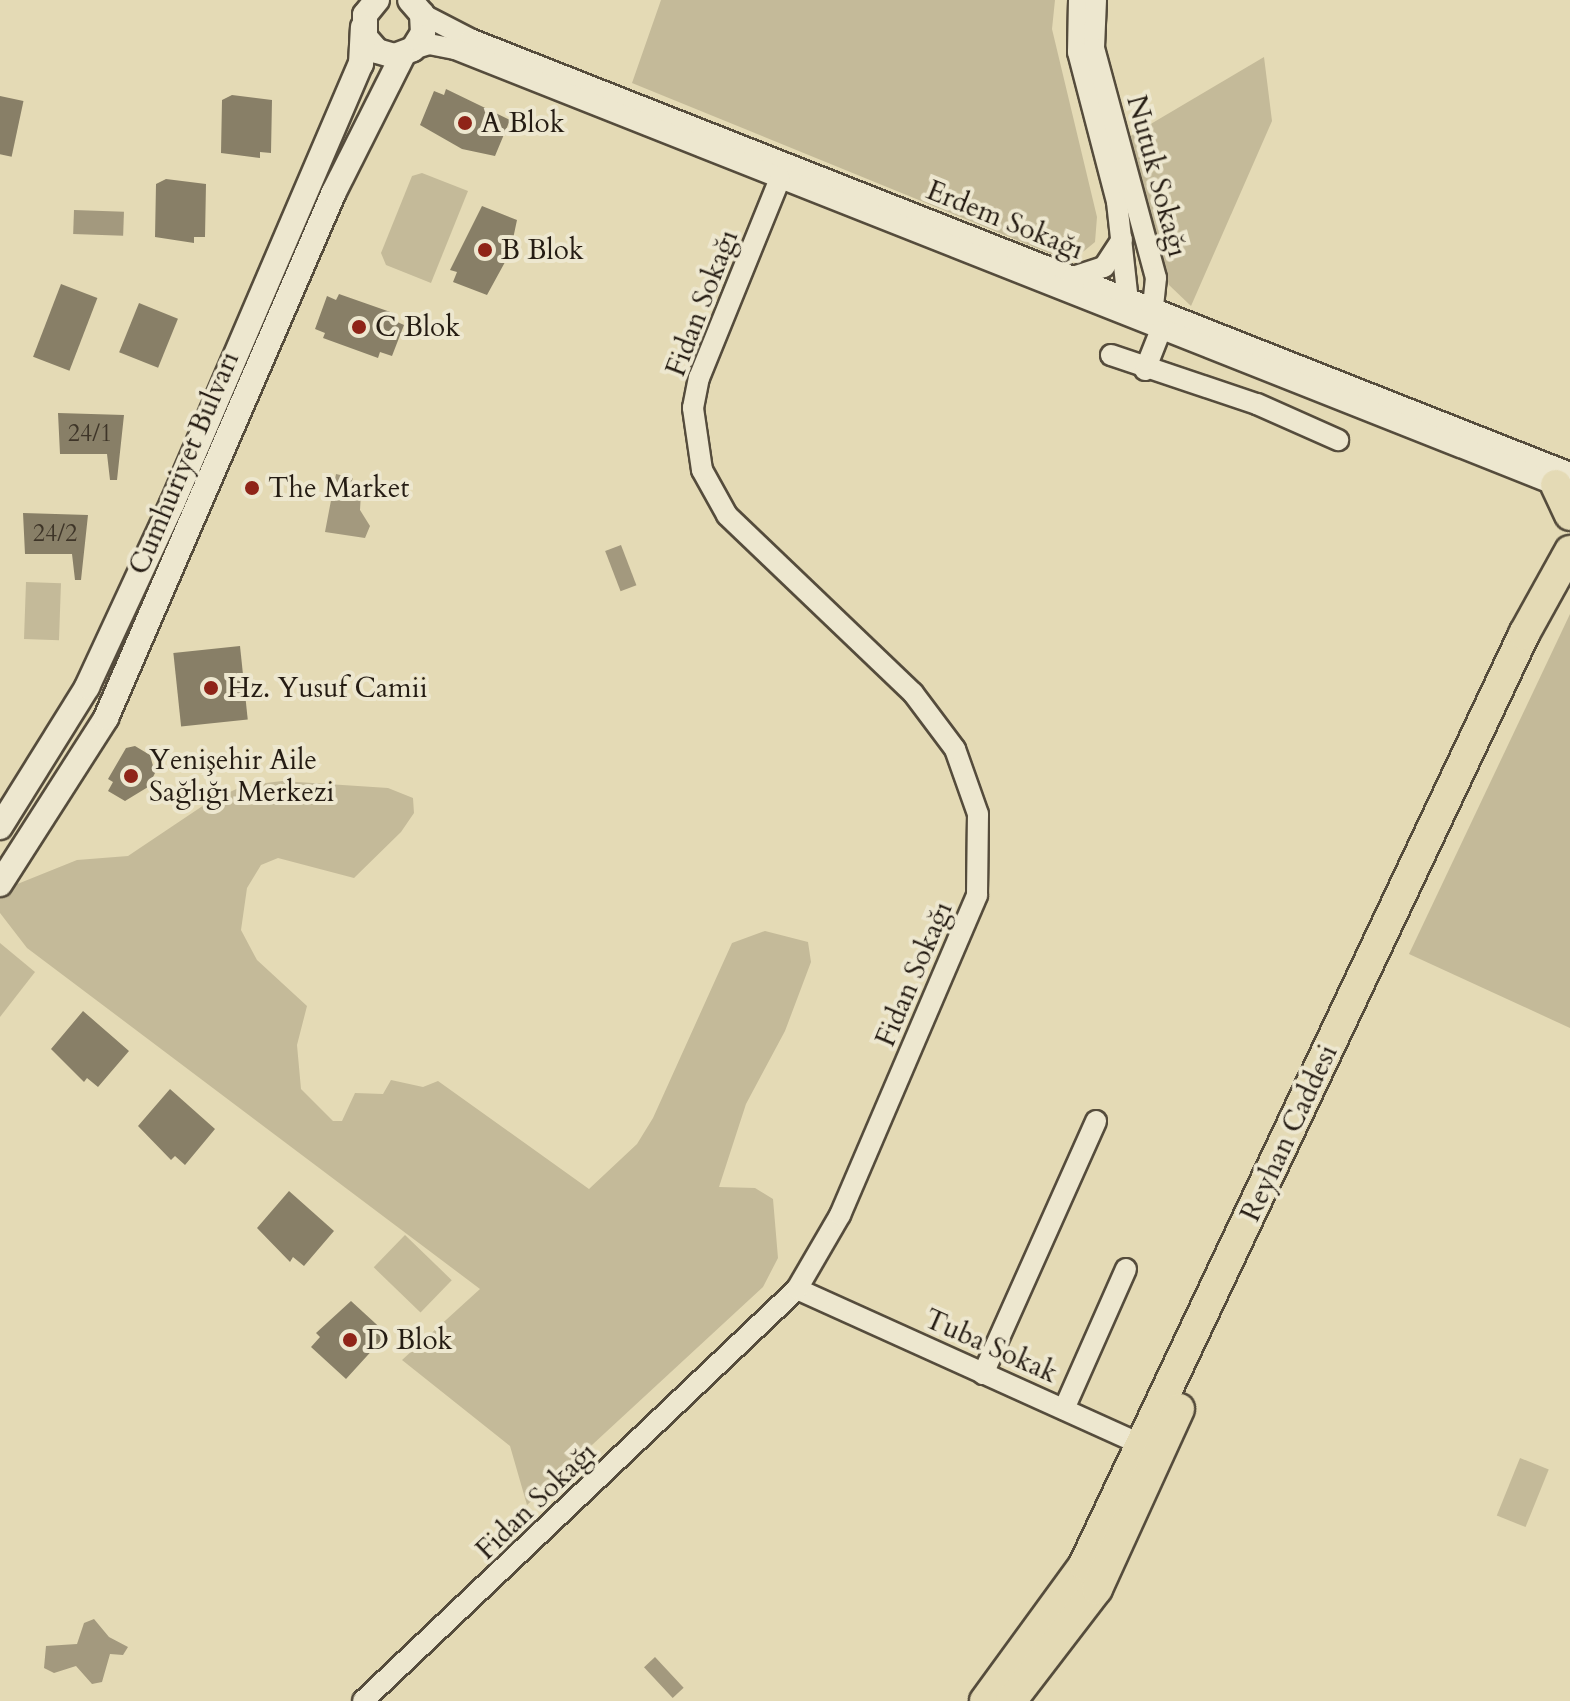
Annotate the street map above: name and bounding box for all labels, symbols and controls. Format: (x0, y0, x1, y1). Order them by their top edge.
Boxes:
street label: Nutuk Sokağı (1119, 92, 1195, 260)
place label: A Blok (481, 106, 565, 140)
marker: A Blok (456, 114, 474, 132)
street label: Erdem Sokağı (922, 173, 1088, 267)
street label: Fidan Sokağı (659, 225, 745, 381)
place label: B Blok (501, 233, 584, 267)
marker: B Blok (476, 241, 494, 259)
place label: C Blok (375, 310, 460, 344)
marker: C Blok (350, 318, 368, 336)
street label: Cumhuriyet Bulvarı (122, 346, 246, 580)
house number: 24/1 (68, 420, 112, 448)
place label: The Market (268, 471, 409, 505)
marker: The Market (243, 479, 261, 497)
house number: 24/2 (33, 520, 77, 548)
place label: Hz. Yusuf Camii (227, 671, 428, 705)
marker: Hz. Yusuf Camii (202, 679, 220, 697)
place label: Yenişehir Aile Sağlığı Merkezi (149, 743, 334, 809)
marker: Yenişehir Aile Sağlığı Merkezi (120, 765, 142, 787)
street label: Fidan Sokağı (868, 897, 960, 1051)
street label: Reyhan Caddesi (1233, 1039, 1345, 1227)
street label: Tuba Sokak (919, 1302, 1063, 1390)
place label: D Blok (366, 1323, 453, 1357)
marker: D Blok (341, 1331, 359, 1349)
street label: Fidan Sokağı (469, 1435, 603, 1567)

